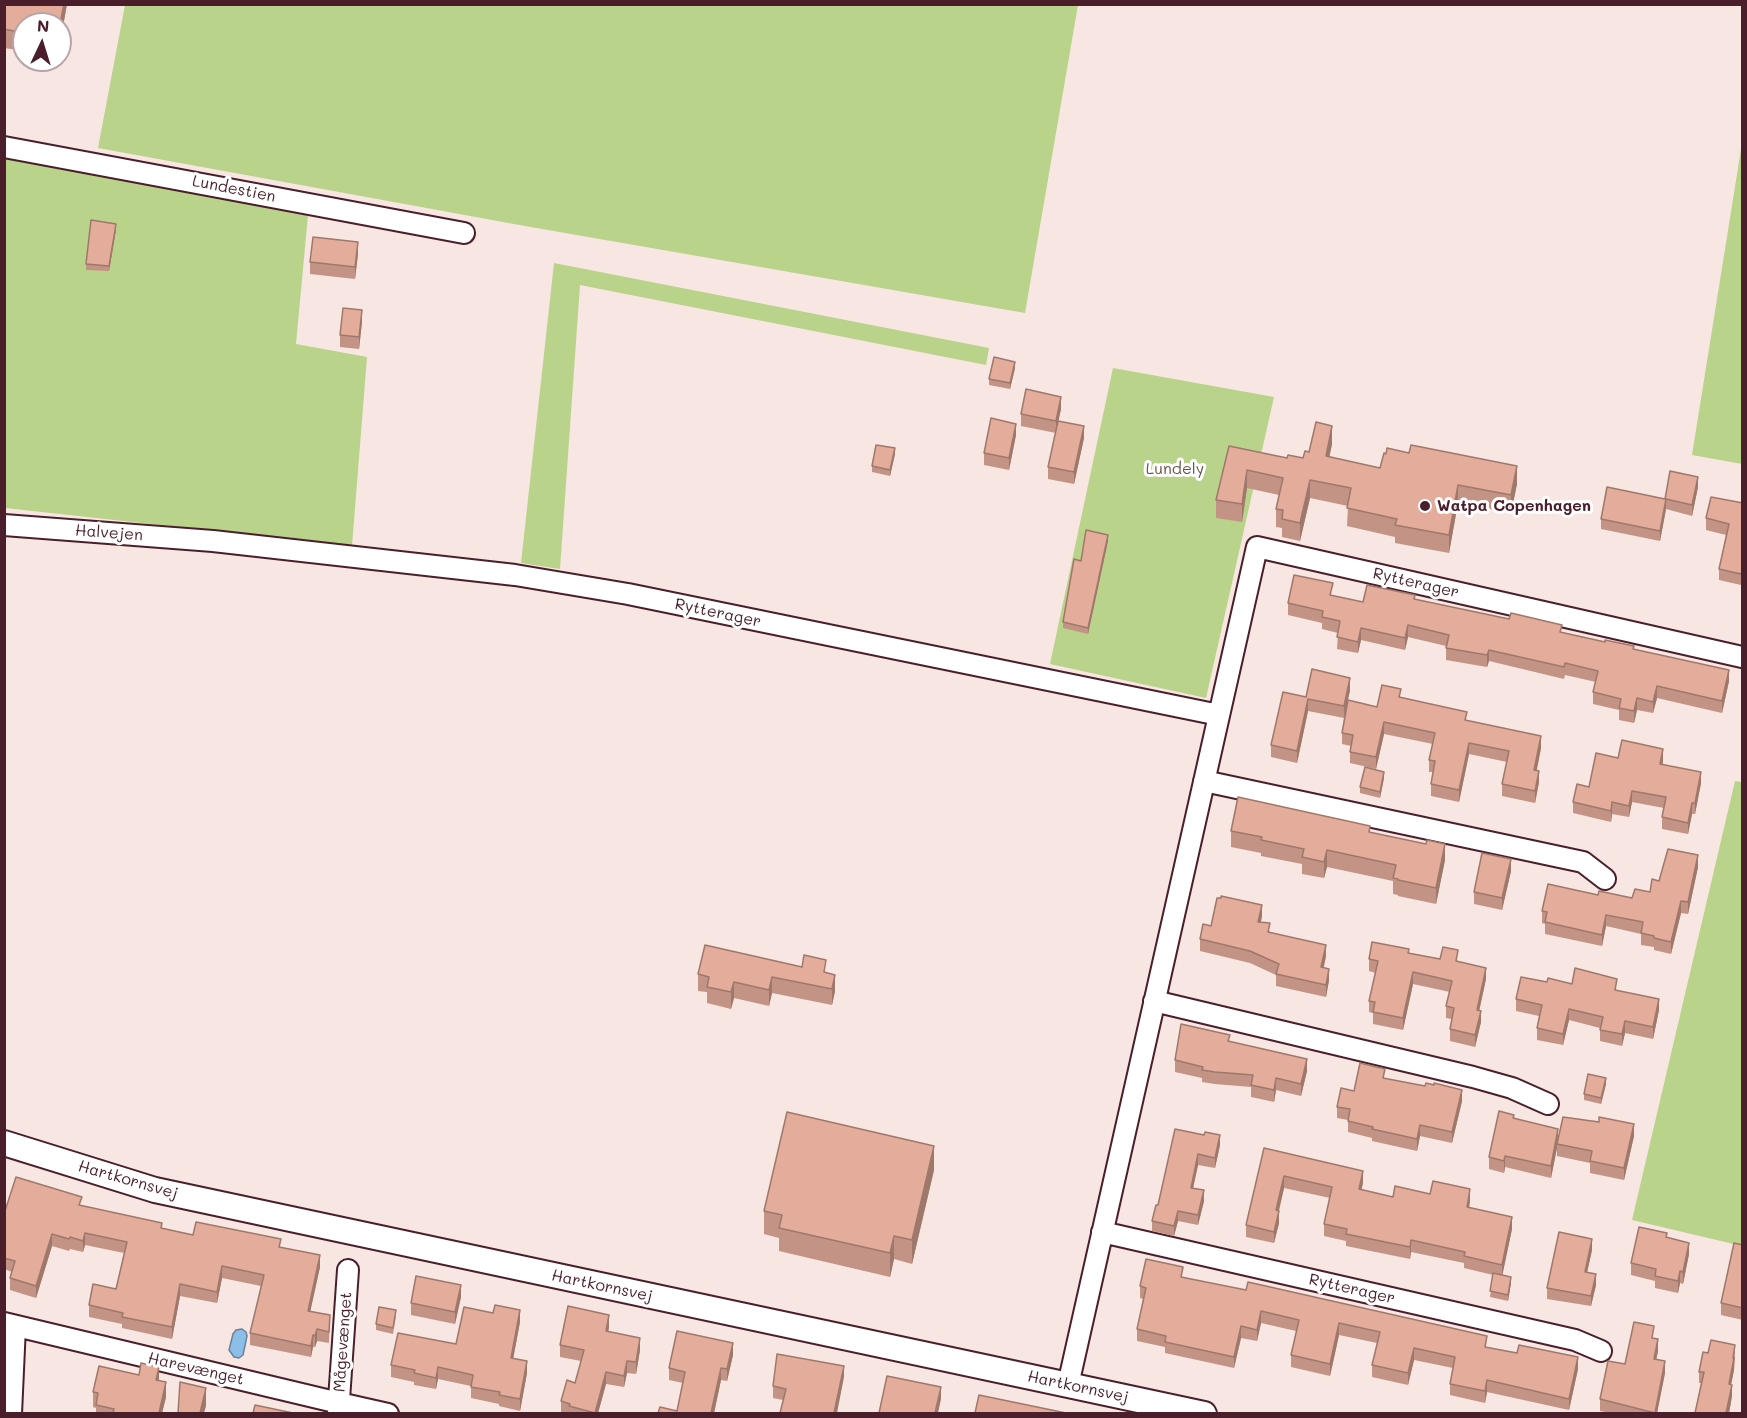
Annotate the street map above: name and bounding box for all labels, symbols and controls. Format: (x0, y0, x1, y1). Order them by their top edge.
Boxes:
north arrow (12, 12, 72, 72)
text: N (36, 15, 50, 36)
street label: Lundestien (191, 172, 277, 206)
park label: Lundely (1146, 459, 1204, 479)
place label: Watpa Copenhagen (1437, 496, 1591, 516)
marker: Watpa Copenhagen (1418, 499, 1432, 513)
street label: Halvejen (74, 521, 144, 545)
street label: Rytterager (1371, 564, 1461, 602)
street label: Rytterager (673, 594, 763, 632)
street label: Hartkornsvej (76, 1157, 180, 1203)
street label: Hartkornsvej (550, 1266, 654, 1306)
street label: Rytterager (1307, 1270, 1397, 1308)
street label: Mågevænget (330, 1291, 356, 1393)
street label: Harevænget (146, 1349, 246, 1389)
street label: Hartkornsvej (1026, 1367, 1130, 1407)

